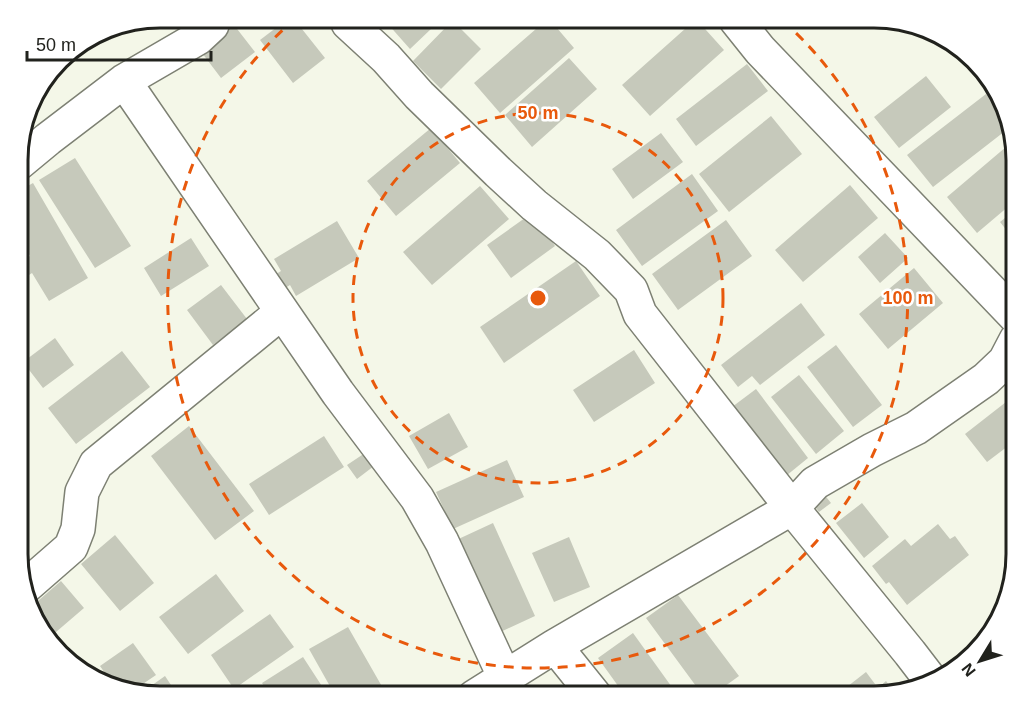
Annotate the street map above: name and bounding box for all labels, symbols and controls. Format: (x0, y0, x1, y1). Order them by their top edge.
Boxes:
scale bar (27, 24, 212, 62)
text: 50 m (36, 35, 76, 55)
text: 50 m (517, 103, 559, 123)
centre of rings (528, 288, 548, 308)
text: 100 m (882, 288, 934, 308)
north arrow (950, 631, 1010, 691)
text: N (958, 660, 979, 680)

